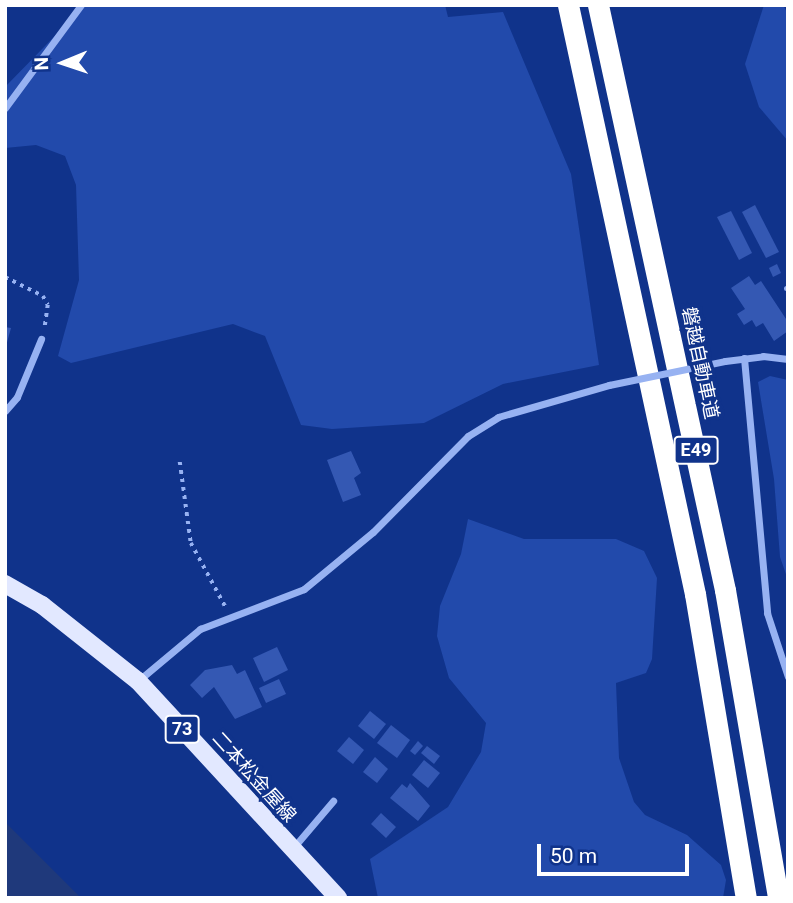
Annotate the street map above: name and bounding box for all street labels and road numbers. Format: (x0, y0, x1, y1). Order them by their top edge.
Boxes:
street label: 磐越自動車道 (677, 305, 723, 421)
road number: E49 (673, 436, 719, 464)
road number: 73 (164, 714, 200, 744)
street label: 二本松金屋線 (207, 727, 301, 827)

